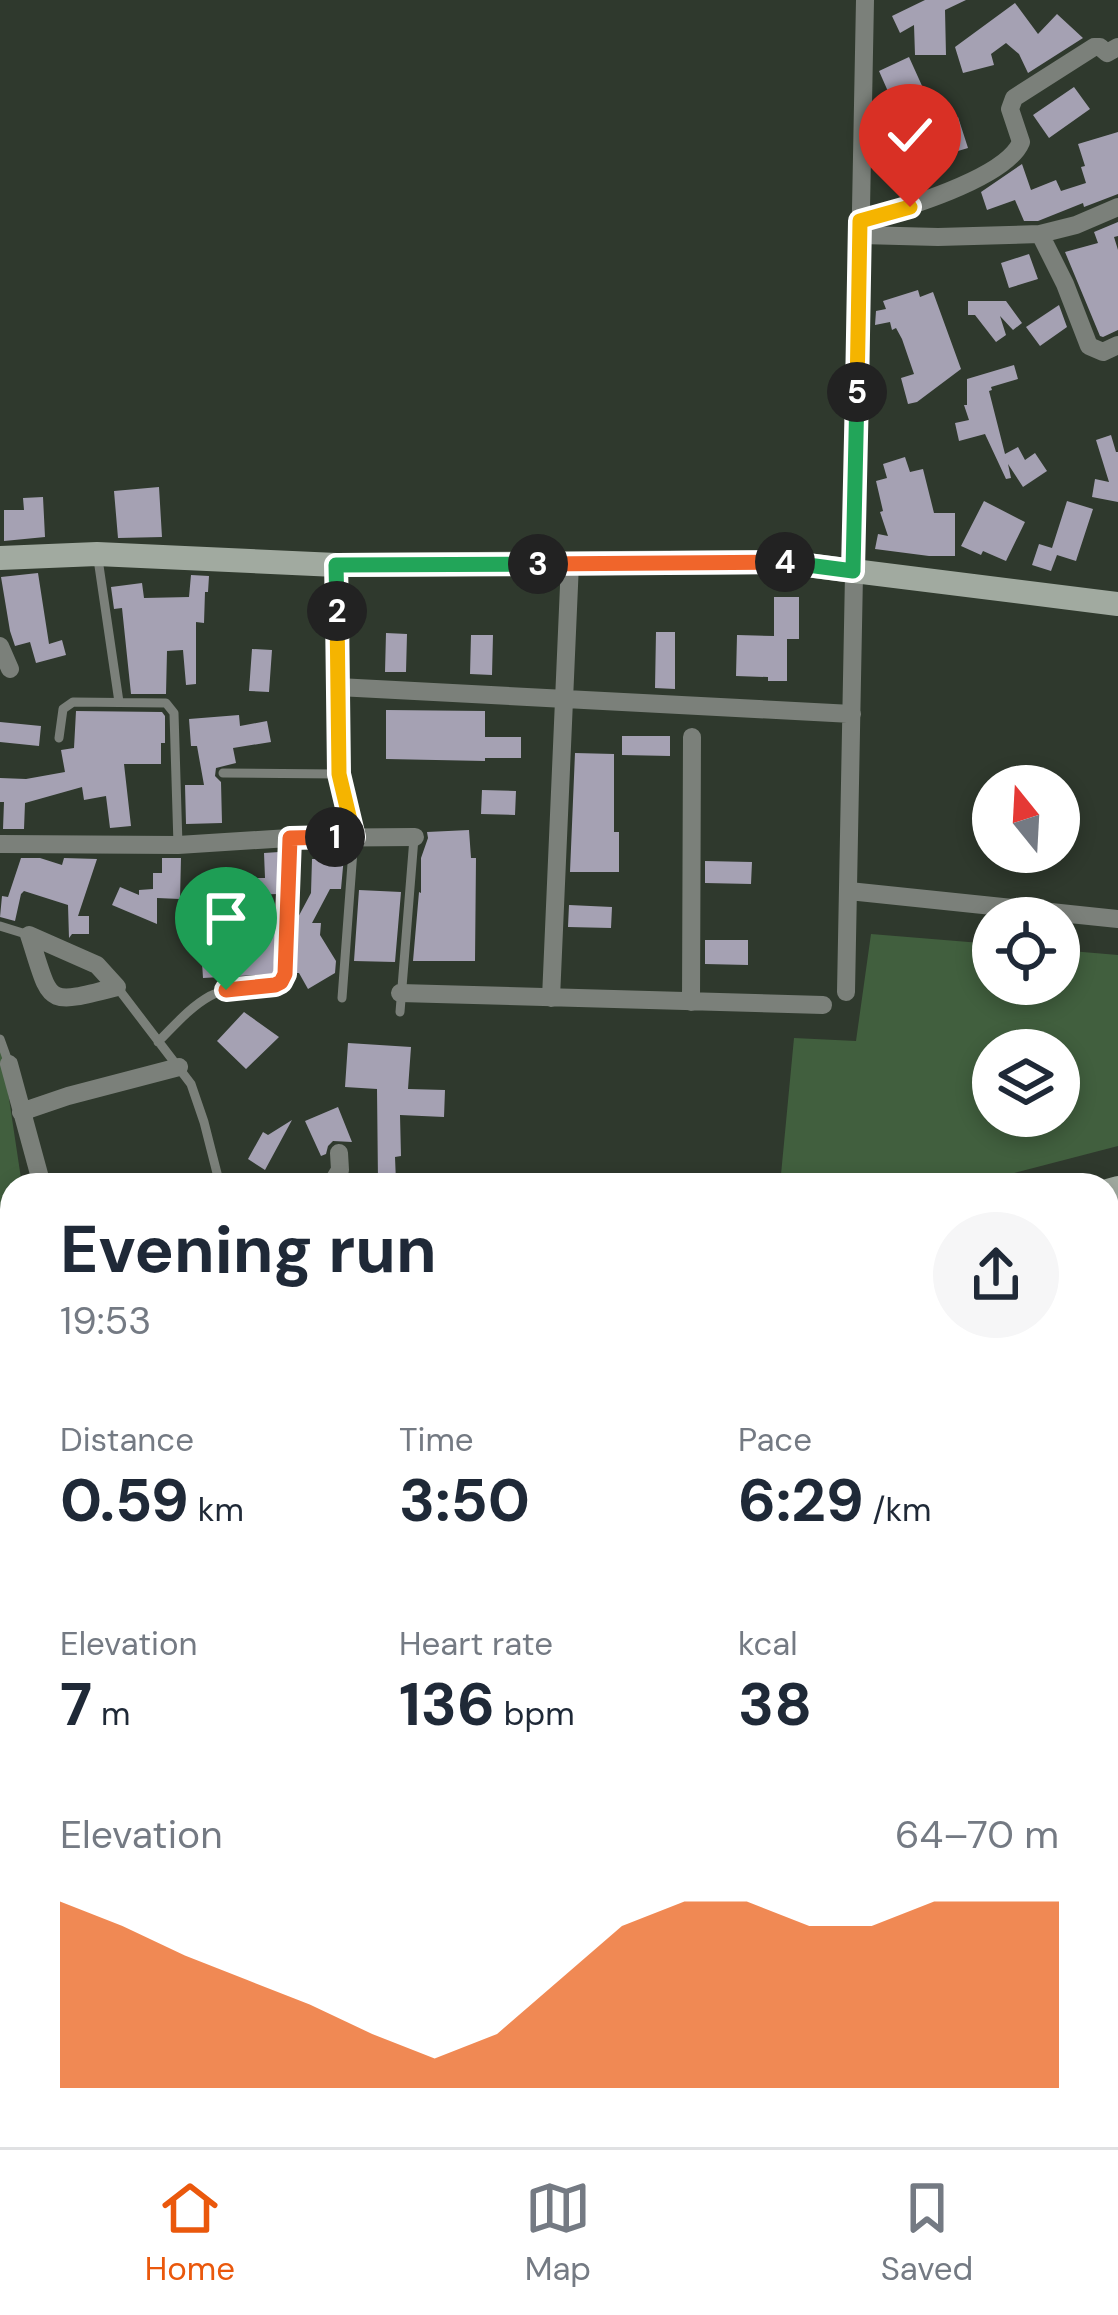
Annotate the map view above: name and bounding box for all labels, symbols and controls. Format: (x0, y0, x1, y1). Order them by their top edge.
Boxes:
pin (859, 84, 961, 207)
icon: check (877, 102, 943, 168)
pin: 5 (827, 362, 887, 422)
text: 5 (847, 370, 867, 413)
pin: 4 (755, 532, 815, 592)
pin: 3 (508, 534, 568, 594)
text: 4 (774, 540, 796, 583)
text: 3 (528, 542, 548, 585)
pin: 2 (307, 581, 367, 641)
text: 2 (327, 589, 347, 632)
north arrow (972, 765, 1080, 873)
map controls (972, 765, 1080, 1137)
pin: 1 (305, 807, 365, 867)
text: 1 (329, 815, 341, 858)
pin (175, 867, 277, 990)
icon: arrive (193, 885, 259, 951)
button: locate (972, 897, 1080, 1005)
button: layers (972, 1029, 1080, 1137)
text: Evening run (60, 1207, 437, 1292)
button: share (933, 1212, 1059, 1338)
text: 19:53 (60, 1295, 151, 1346)
text: Distance (60, 1418, 194, 1461)
text: Time (399, 1418, 474, 1461)
text: Pace (738, 1418, 812, 1461)
text: 0.59 (60, 1461, 189, 1540)
text: 3:50 (399, 1461, 530, 1540)
text: 6:29 (738, 1461, 864, 1540)
text: km (189, 1488, 244, 1531)
text: /km (864, 1488, 932, 1531)
text: Elevation (60, 1622, 198, 1665)
text: Heart rate (399, 1622, 553, 1665)
text: kcal (738, 1622, 798, 1665)
text: 7 (60, 1665, 92, 1744)
text: 136 (399, 1665, 495, 1744)
text: 38 (738, 1665, 812, 1744)
text: m (92, 1692, 130, 1735)
text: bpm (495, 1692, 575, 1735)
text: Elevation (60, 1809, 223, 1860)
text: 64–70 m (895, 1809, 1059, 1860)
tab: Home (145, 2175, 235, 2290)
tab: Map (525, 2175, 591, 2290)
tab: Saved (881, 2175, 973, 2290)

